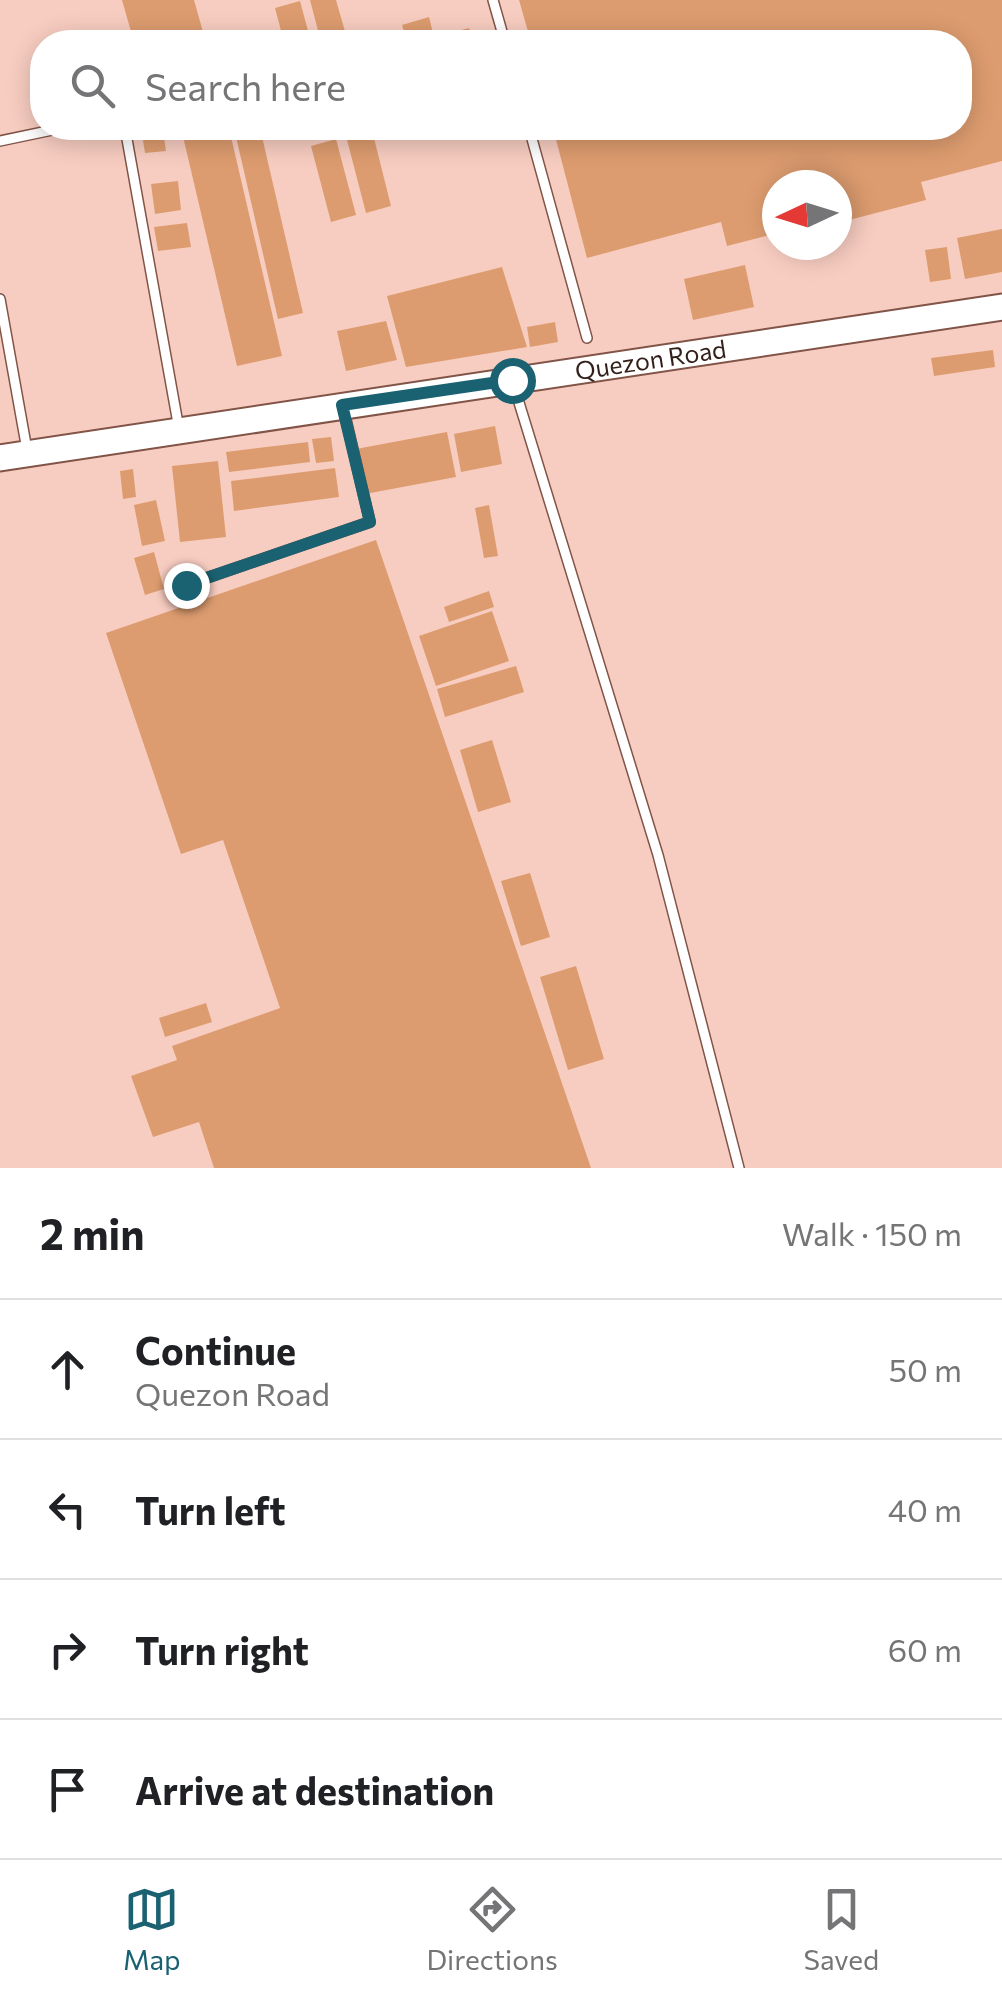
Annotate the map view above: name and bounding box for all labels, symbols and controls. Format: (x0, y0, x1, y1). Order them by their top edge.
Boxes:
search box (30, 30, 972, 140)
icon: search (65, 58, 120, 113)
text: Search here (145, 62, 346, 109)
north arrow (762, 170, 852, 260)
street label: Quezon Road (573, 333, 728, 385)
route start (490, 358, 536, 404)
route end (164, 563, 210, 609)
text: 2 min (40, 1207, 145, 1259)
text: Walk · 150 m (782, 1213, 962, 1253)
text: Continue (135, 1326, 296, 1373)
icon: ahead (40, 1342, 95, 1397)
text: 50 m (889, 1349, 962, 1389)
text: Quezon Road (135, 1373, 330, 1413)
icon: left (40, 1482, 95, 1537)
text: Turn left (135, 1486, 286, 1533)
text: 40 m (888, 1489, 962, 1529)
icon: right (40, 1622, 95, 1677)
text: Turn right (135, 1626, 309, 1673)
text: 60 m (888, 1629, 962, 1669)
icon: arrive (40, 1762, 95, 1817)
text: Arrive at destination (135, 1766, 494, 1813)
tab: Map (123, 1882, 181, 1976)
tab: Directions (426, 1882, 558, 1976)
tab: Saved (804, 1882, 879, 1976)

